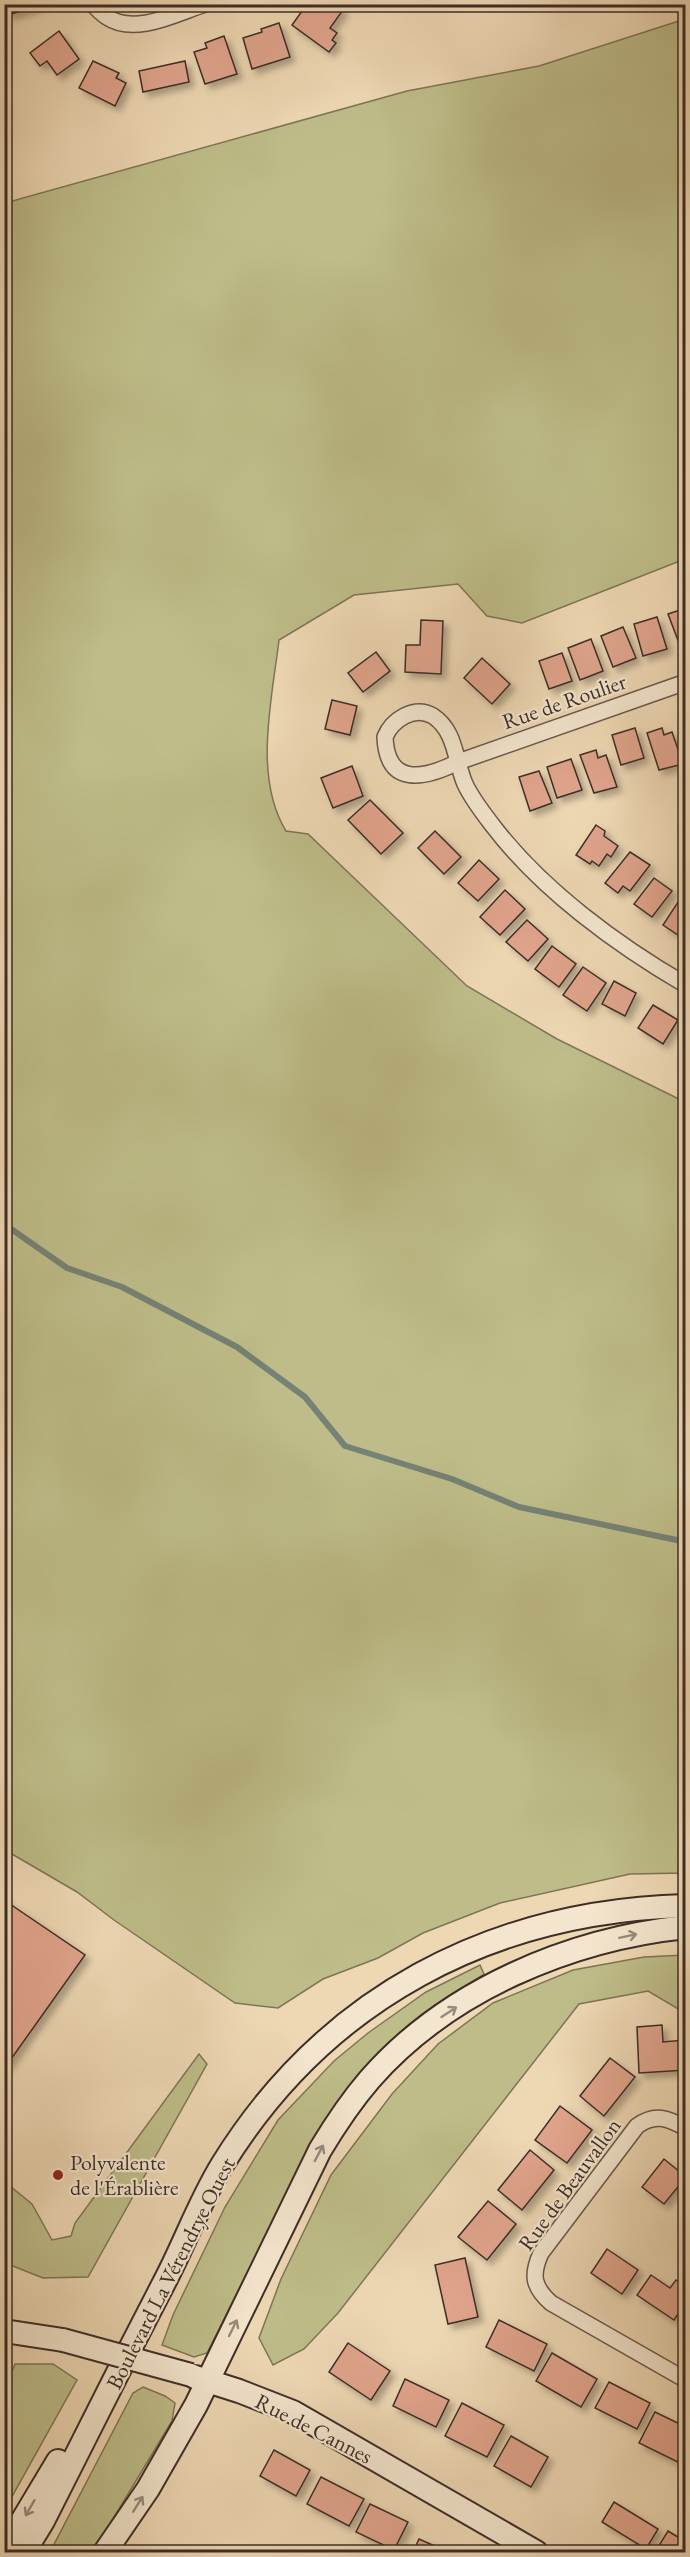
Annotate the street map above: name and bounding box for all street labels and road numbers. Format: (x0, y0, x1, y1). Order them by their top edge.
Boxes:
street label: Rue de Roulier (498, 667, 631, 736)
street label: Rue de Beauvallon (511, 2112, 628, 2256)
street label: Boulevard La Vérendrye Ouest (99, 2152, 242, 2394)
street label: Rue de Cannes (250, 2387, 377, 2470)

